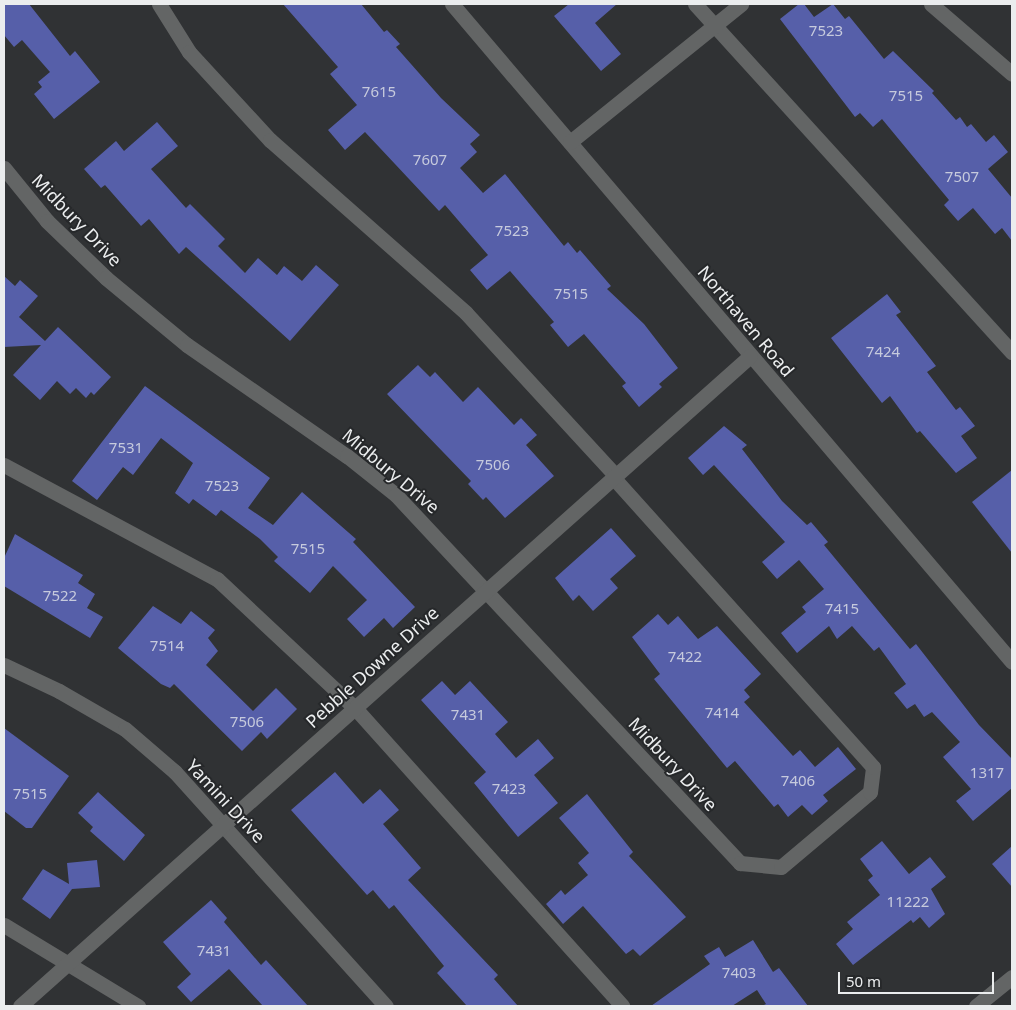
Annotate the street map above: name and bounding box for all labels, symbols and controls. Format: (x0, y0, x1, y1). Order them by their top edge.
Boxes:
house number: 7523 (809, 22, 843, 40)
house number: 7615 (362, 83, 396, 101)
house number: 7515 (889, 87, 923, 105)
house number: 7607 (413, 151, 447, 169)
house number: 7507 (945, 168, 979, 186)
street label: Midbury Drive (28, 169, 126, 271)
house number: 7523 (495, 222, 529, 240)
street label: Northaven Road (693, 261, 799, 381)
house number: 7515 (554, 285, 588, 303)
house number: 7424 (866, 343, 900, 361)
street label: Midbury Drive (338, 424, 444, 518)
house number: 7531 (109, 439, 143, 457)
house number: 7506 (476, 456, 510, 474)
house number: 7523 (205, 477, 239, 495)
house number: 7515 (291, 540, 325, 558)
house number: 7522 (43, 587, 77, 605)
house number: 7415 (825, 600, 859, 618)
street label: Pebble Downe Drive (301, 602, 443, 732)
house number: 7514 (150, 637, 184, 655)
house number: 7422 (668, 648, 702, 666)
house number: 7414 (705, 704, 739, 722)
house number: 7431 (451, 706, 485, 724)
house number: 7506 (230, 713, 264, 731)
street label: Midbury Drive (624, 713, 722, 815)
street label: Yamini Drive (182, 755, 270, 847)
house number: 1317 (970, 764, 1004, 782)
house number: 7406 (781, 772, 815, 790)
house number: 7423 (492, 780, 526, 798)
house number: 7515 (13, 785, 47, 803)
house number: 11222 (887, 893, 929, 911)
house number: 7431 (197, 942, 231, 960)
scale bar (841, 962, 997, 994)
house number: 7403 (722, 964, 756, 982)
text: 50 m (846, 971, 881, 991)

